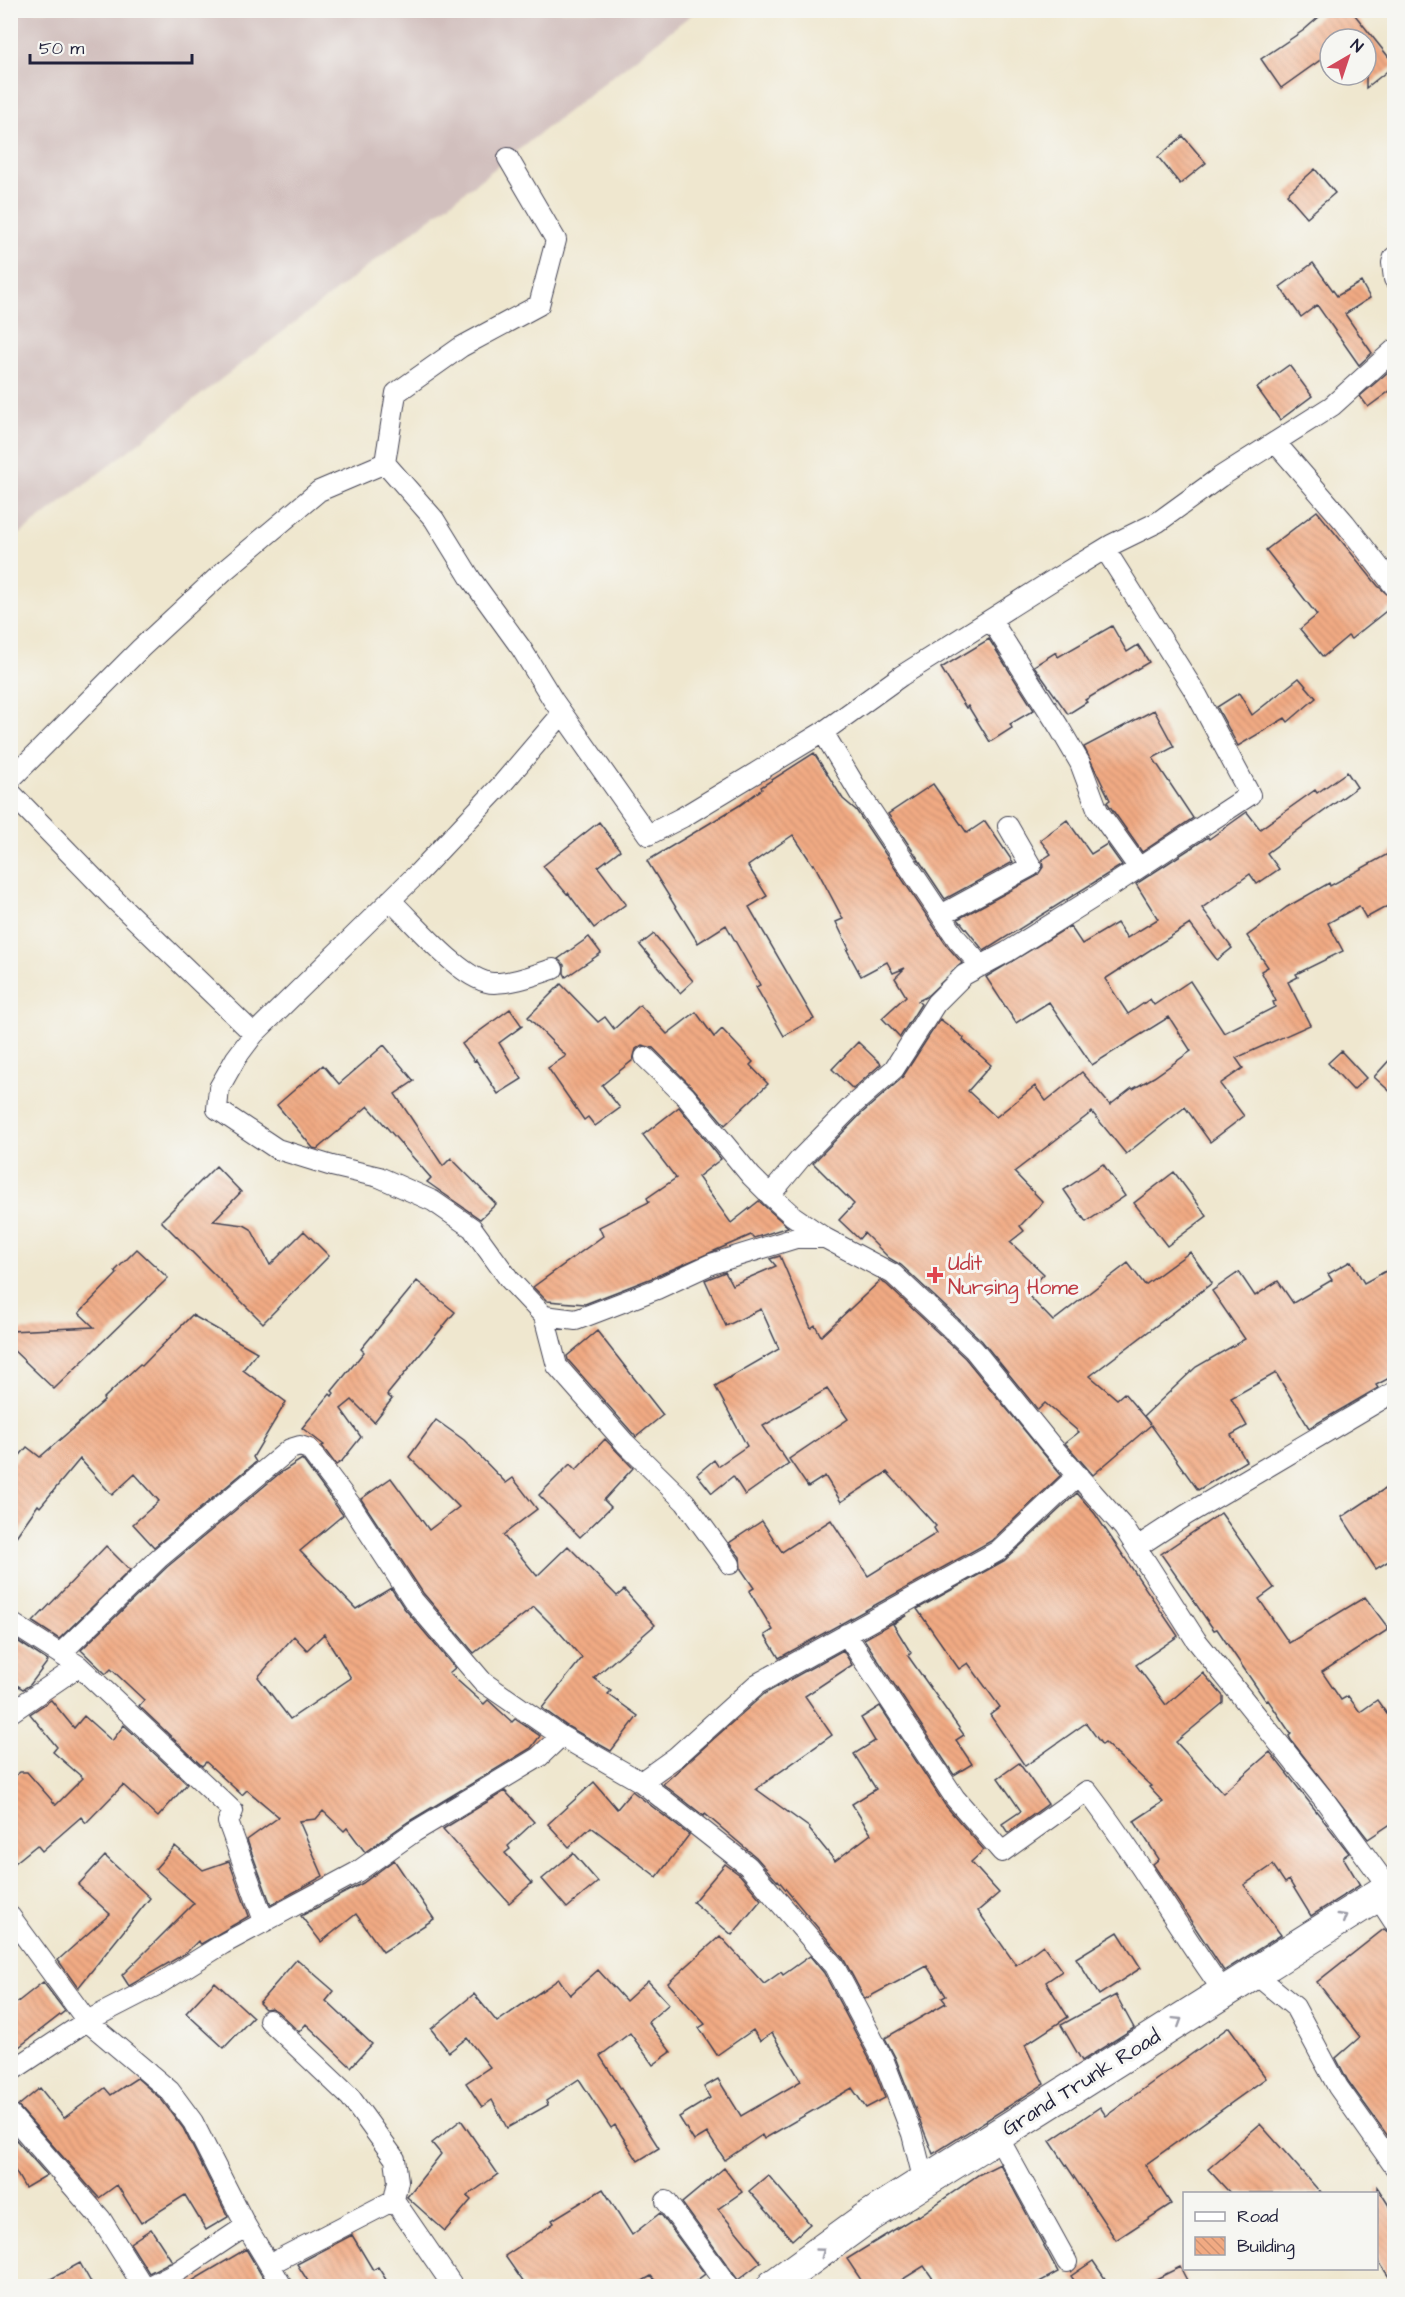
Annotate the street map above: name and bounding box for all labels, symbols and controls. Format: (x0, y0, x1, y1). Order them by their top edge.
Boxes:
scale bar (30, 27, 192, 65)
north arrow (1318, 27, 1378, 87)
text: N (1346, 34, 1368, 58)
text: 50 m (39, 36, 84, 61)
place label: Udit Nursing Home (948, 1249, 1079, 1304)
marker: Udit Nursing Home (926, 1266, 944, 1284)
one-way arrow (1337, 1912, 1347, 1924)
one-way arrow (1172, 2016, 1182, 2028)
street label: Grand Trunk Road (996, 2022, 1166, 2143)
legend (1183, 2192, 1378, 2270)
text: Road (1237, 2204, 1278, 2229)
text: Building (1237, 2234, 1295, 2260)
one-way arrow (814, 2248, 825, 2259)

